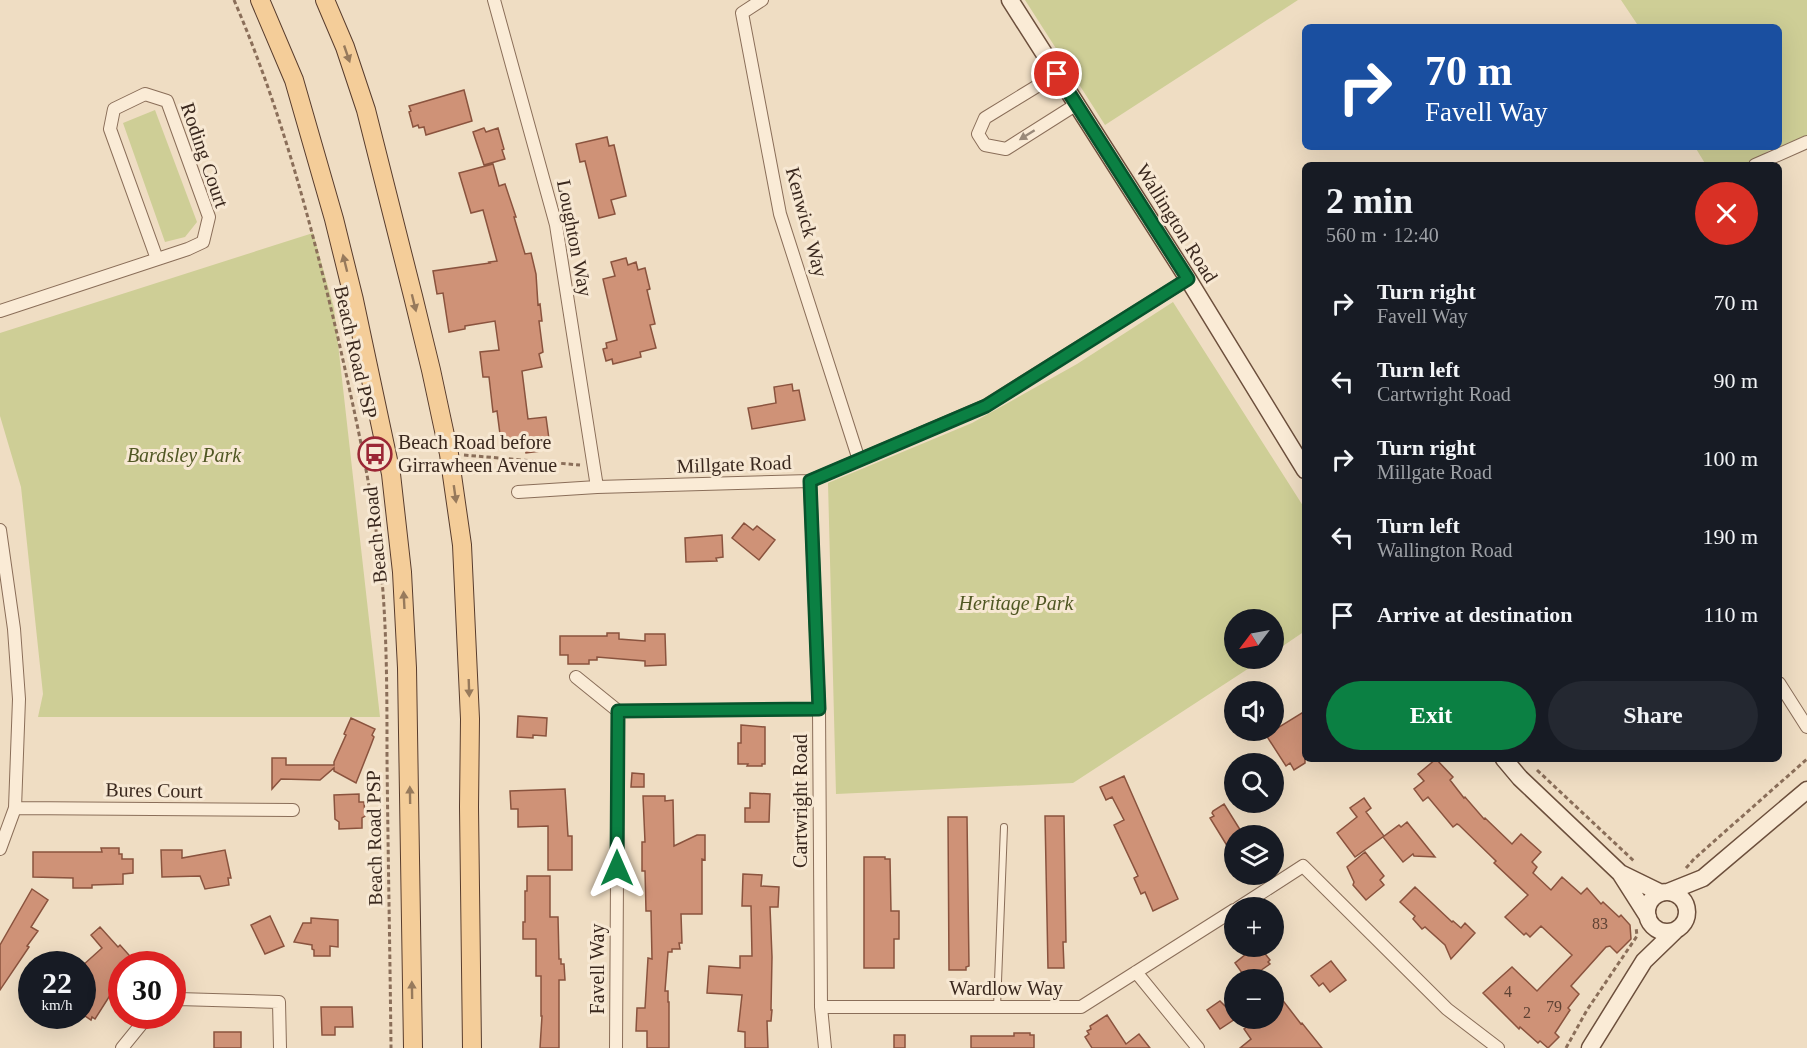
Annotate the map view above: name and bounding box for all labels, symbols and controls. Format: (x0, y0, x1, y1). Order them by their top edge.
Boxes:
one-way arrow (343, 45, 353, 63)
pin (1031, 48, 1082, 99)
icon: right (1326, 48, 1404, 126)
text: 70 m (1425, 48, 1513, 94)
icon: arrive (1040, 57, 1073, 90)
text: Favell Way (1425, 97, 1548, 127)
street label: Roding Court (176, 100, 233, 211)
one-way arrow (1019, 130, 1035, 141)
street label: Wallington Road (1131, 160, 1222, 287)
street label: Kenwick Way (781, 165, 832, 280)
street label: Loughton Way (552, 178, 597, 298)
text: 2 min (1326, 181, 1413, 221)
button: close (1695, 182, 1758, 245)
text: 560 m · 12:40 (1326, 224, 1439, 246)
one-way arrow (340, 254, 350, 272)
text: Turn right (1377, 279, 1476, 304)
street label: Beach Road PSP (330, 283, 382, 421)
icon: right (1326, 287, 1359, 320)
text: 70 m (1713, 290, 1758, 315)
one-way arrow (410, 294, 420, 312)
text: Favell Way (1377, 305, 1468, 327)
text: Turn left (1377, 357, 1460, 382)
icon: left (1326, 365, 1359, 398)
text: 90 m (1713, 368, 1758, 393)
text: Cartwright Road (1377, 383, 1511, 405)
place label: Beach Road before Girrawheen Avenue (398, 431, 557, 476)
text: Turn right (1377, 435, 1476, 460)
bus stop icon: Beach Road before Girrawheen Avenue (357, 436, 393, 472)
icon: right (1326, 443, 1359, 476)
park label: Bardsley Park (127, 444, 242, 467)
text: 100 m (1702, 446, 1758, 471)
street label: Millgate Road (676, 451, 792, 478)
text: Millgate Road (1377, 461, 1492, 483)
one-way arrow (450, 484, 459, 503)
street label: Beach Road (359, 486, 391, 584)
text: Turn left (1377, 513, 1460, 538)
icon: left (1326, 521, 1359, 554)
text: 190 m (1702, 524, 1758, 549)
text: Wallington Road (1377, 539, 1513, 561)
one-way arrow (399, 590, 408, 609)
park label: Heritage Park (958, 592, 1075, 615)
icon: arrive (1326, 599, 1359, 632)
text: Arrive at destination (1377, 602, 1573, 627)
text: 110 m (1703, 602, 1758, 627)
north arrow (1224, 609, 1284, 669)
map controls (1224, 609, 1284, 1029)
one-way arrow (464, 678, 473, 697)
button: sound (1224, 681, 1284, 741)
button: Exit (1326, 681, 1536, 750)
button: Share (1548, 681, 1758, 750)
street label: Cartwright Road (789, 734, 812, 868)
button: search (1224, 753, 1284, 813)
street label: Beach Road PSP (362, 770, 386, 906)
street label: Bures Court (105, 778, 203, 802)
one-way arrow (405, 785, 415, 804)
button: layers (1224, 825, 1284, 885)
position arrow (585, 836, 649, 900)
button: + (1224, 897, 1284, 957)
house number: 83 (1592, 915, 1608, 932)
street label: Favell Way (586, 924, 609, 1014)
speed limit sign: 30 (108, 951, 186, 1029)
text: 22 (42, 966, 72, 999)
button: − (1224, 969, 1284, 1029)
street label: Wardlow Way (949, 977, 1063, 1000)
one-way arrow (407, 980, 417, 999)
house number: 4 (1504, 983, 1512, 1000)
text: km/h (42, 997, 72, 1013)
house number: 79 (1546, 998, 1562, 1015)
house number: 2 (1523, 1004, 1531, 1021)

